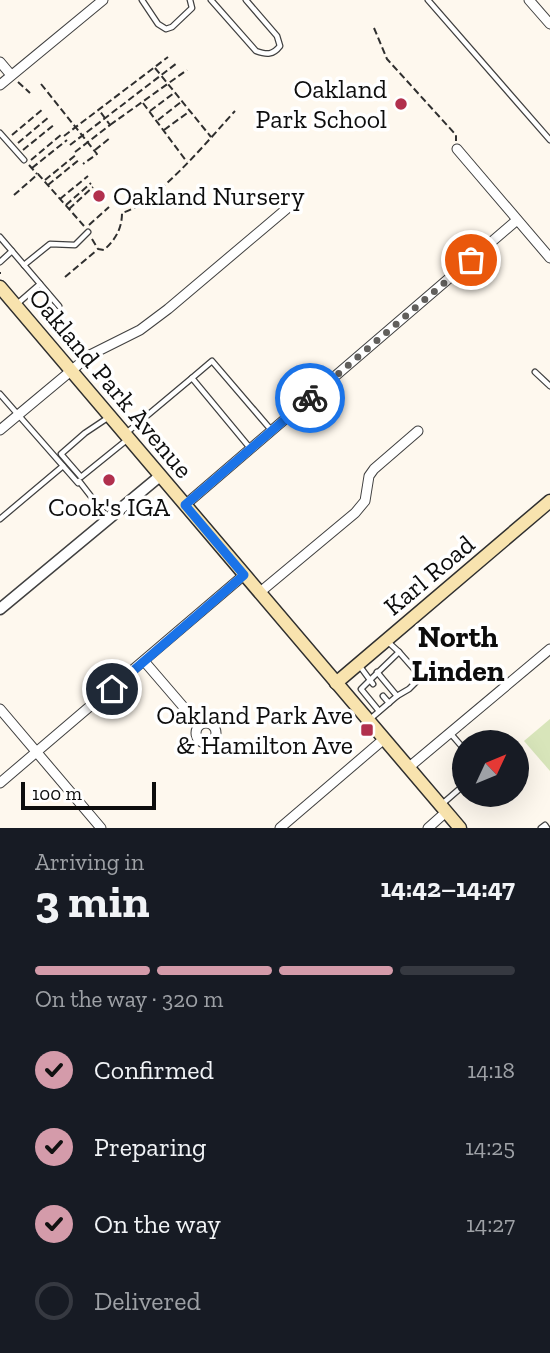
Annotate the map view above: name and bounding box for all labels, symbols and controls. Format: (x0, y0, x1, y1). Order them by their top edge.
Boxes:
place label: Oakland Park School (255, 73, 387, 135)
marker: Oakland Park School (393, 96, 409, 112)
place label: Oakland Nursery (113, 180, 305, 212)
marker: Oakland Nursery (91, 188, 107, 204)
pin (441, 230, 501, 290)
icon: bag (452, 241, 490, 279)
street label: Oakland Park Avenue (22, 281, 200, 485)
courier (275, 363, 345, 433)
icon: bike (291, 379, 329, 417)
marker: Cook's IGA (101, 472, 117, 488)
place label: Cook's IGA (48, 491, 171, 523)
street label: Karl Road (377, 528, 481, 622)
district label: North Linden (412, 619, 505, 689)
pin (82, 659, 142, 719)
icon: home (93, 670, 131, 708)
place label: Oakland Park Ave & Hamilton Ave (156, 699, 353, 761)
marker: Oakland Park Ave & Hamilton Ave (359, 722, 375, 738)
north arrow (452, 730, 528, 807)
map controls (452, 730, 529, 807)
scale bar (21, 779, 156, 811)
text: 100 m (32, 782, 82, 805)
text: Arriving in (35, 848, 144, 876)
text: 14:42–14:47 (380, 872, 515, 904)
text: 3 min (35, 874, 149, 929)
text: On the way · 320 m (35, 985, 223, 1013)
icon: check (35, 1051, 73, 1089)
text: Confirmed (94, 1054, 214, 1086)
text: 14:18 (467, 1056, 515, 1084)
icon: check (35, 1128, 73, 1166)
text: Preparing (94, 1131, 206, 1163)
text: 14:25 (465, 1133, 515, 1161)
icon: check (35, 1205, 73, 1243)
text: On the way (94, 1208, 221, 1240)
text: 14:27 (466, 1210, 515, 1238)
text: Delivered (94, 1285, 201, 1317)

